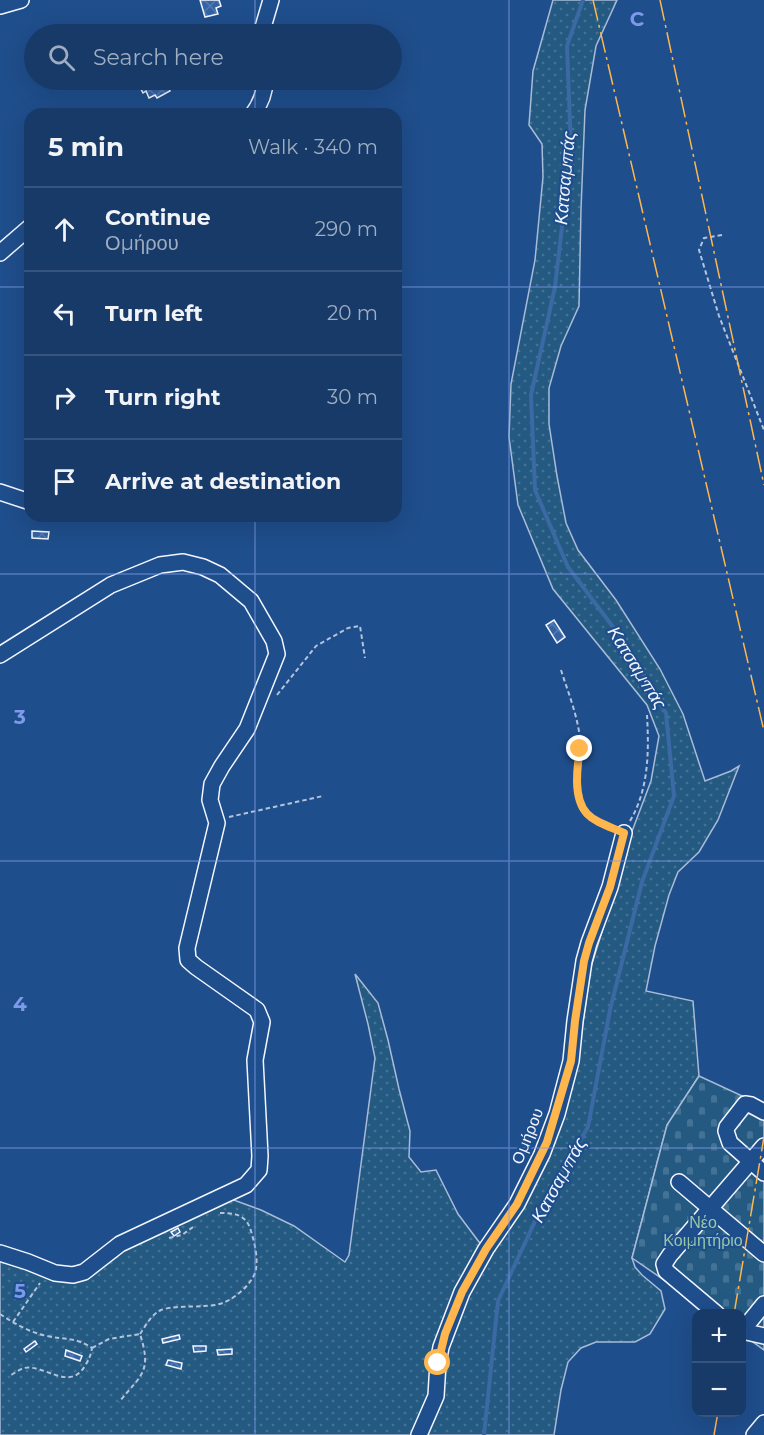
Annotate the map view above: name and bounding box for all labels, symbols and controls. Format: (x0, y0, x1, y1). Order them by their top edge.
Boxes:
text: C (630, 7, 645, 31)
search box (24, 24, 402, 90)
icon: search (45, 41, 78, 74)
text: Search here (93, 44, 224, 71)
water label: Κατσαμπάς (550, 130, 580, 226)
text: 5 min (48, 131, 124, 163)
text: Walk · 340 m (248, 135, 378, 159)
text: Continue (105, 204, 211, 231)
icon: ahead (48, 213, 81, 246)
text: 290 m (315, 217, 378, 241)
text: Ομήρου (105, 231, 179, 255)
icon: left (48, 297, 81, 330)
text: Turn left (105, 300, 203, 327)
text: 20 m (327, 301, 378, 325)
icon: right (48, 381, 81, 414)
text: Turn right (105, 384, 220, 411)
text: 30 m (327, 385, 378, 409)
icon: arrive (48, 465, 81, 498)
text: Arrive at destination (105, 468, 341, 495)
water label: Κατσαμπάς (603, 622, 671, 714)
text: 3 (13, 705, 26, 729)
route end (566, 735, 592, 761)
text: 4 (13, 992, 27, 1016)
street label: Ομήρου (508, 1105, 547, 1167)
water label: Κατσαμπάς (527, 1133, 591, 1226)
park label: Νέο Κοιμητήριο (663, 1213, 743, 1250)
text: 5 (14, 1279, 26, 1303)
map controls (692, 1309, 746, 1417)
button: + (692, 1309, 746, 1363)
route start (424, 1349, 450, 1375)
button: − (692, 1363, 746, 1417)

